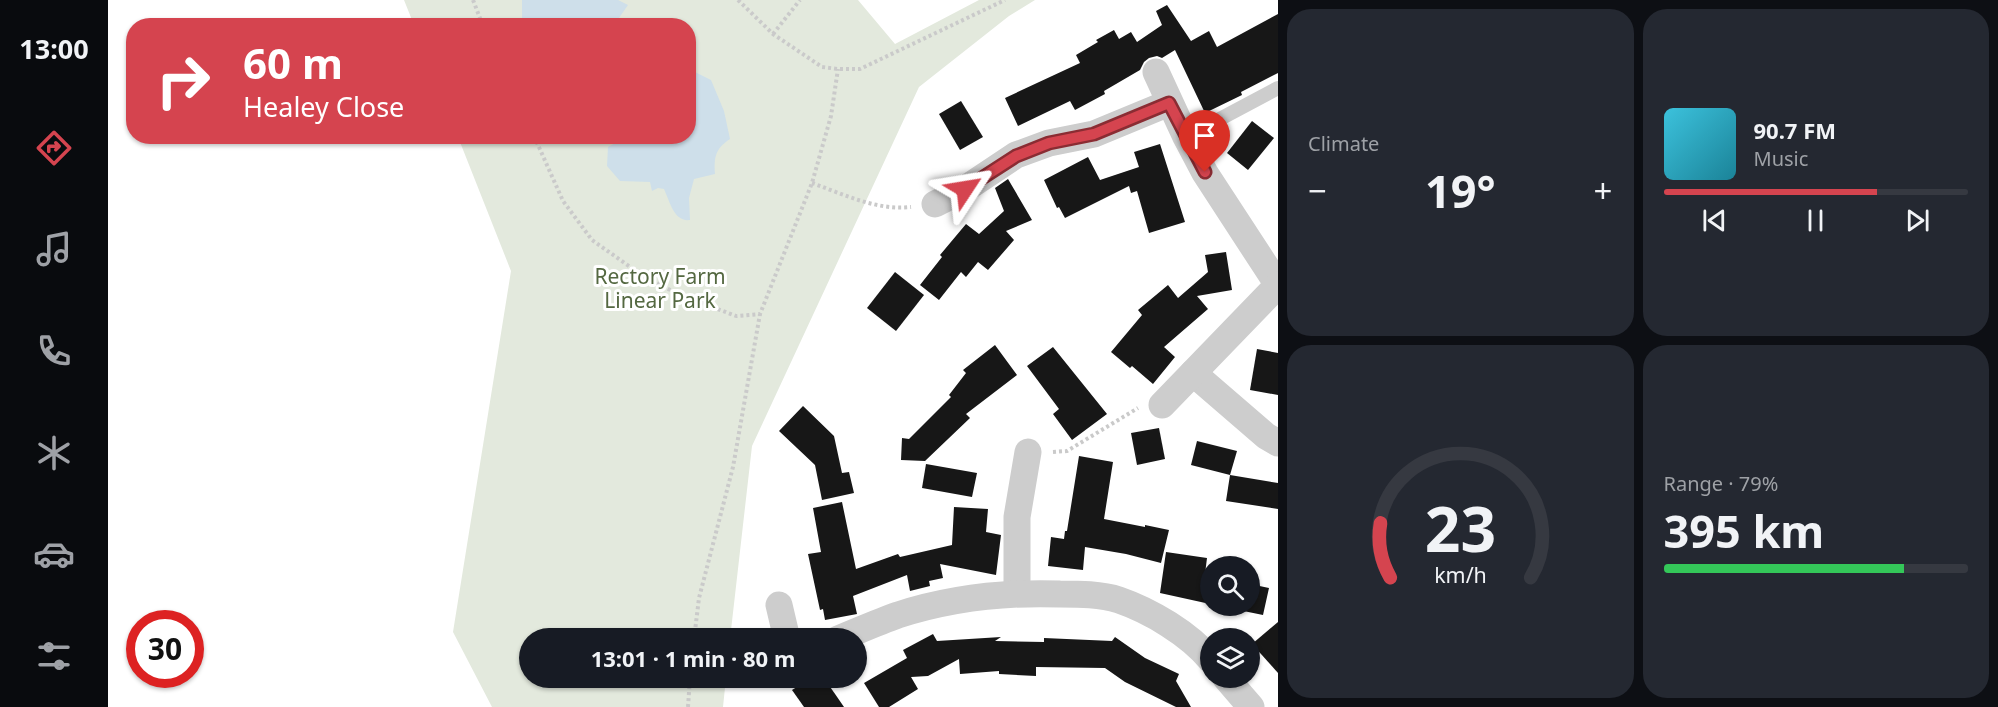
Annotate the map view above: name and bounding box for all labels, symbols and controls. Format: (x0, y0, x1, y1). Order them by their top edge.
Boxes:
text: 13:00 (19, 30, 89, 67)
text: 60 m (243, 34, 343, 91)
icon: right (144, 42, 222, 120)
text: Healey Close (243, 88, 404, 125)
pin (1179, 110, 1230, 172)
text: 90.7 FM (1754, 115, 1836, 145)
icon: arrive (1188, 119, 1221, 152)
icon: directions (33, 127, 75, 169)
text: Climate (1308, 130, 1379, 157)
text: Music (1754, 145, 1808, 172)
position arrow (933, 157, 997, 221)
text: 19° (1425, 160, 1496, 221)
text: − (1308, 168, 1327, 213)
text: + (1594, 168, 1613, 213)
icon: previous (1698, 204, 1731, 237)
icon: pause (1799, 204, 1832, 237)
icon: next (1901, 204, 1934, 237)
icon: music (33, 228, 75, 270)
park label: Rectory Farm Linear Park (594, 262, 726, 314)
icon: phone (33, 330, 75, 372)
icon: climate (33, 432, 75, 474)
text: Range · 79% (1664, 470, 1778, 497)
text: 23 (1425, 485, 1496, 570)
text: 395 km (1664, 500, 1824, 561)
icon: car (33, 533, 75, 575)
map controls (1200, 556, 1260, 688)
button: search (1200, 556, 1260, 616)
text: km/h (1434, 561, 1487, 590)
speed limit sign: 30 (126, 610, 204, 688)
button: layers (1200, 628, 1260, 688)
icon: filters (33, 635, 75, 677)
text: 13:01 · 1 min · 80 m (591, 643, 795, 673)

